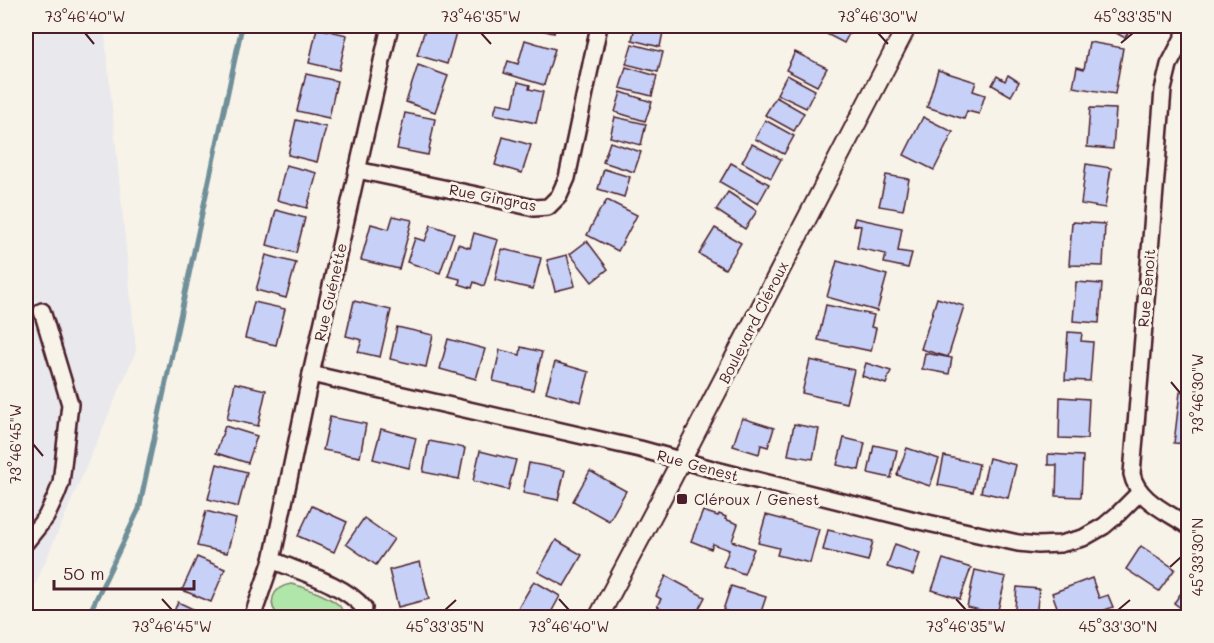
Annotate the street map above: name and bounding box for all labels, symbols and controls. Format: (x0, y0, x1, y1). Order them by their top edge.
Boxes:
text: 73°46'40"W (45, 6, 125, 26)
text: 73°46'35"W (441, 6, 521, 26)
text: 73°46'30"W (838, 6, 918, 26)
text: 45°33'35"N (1094, 6, 1172, 26)
street label: Rue Gingras (448, 179, 538, 215)
street label: Rue Guénette (309, 241, 351, 343)
street label: Rue Benoit (1133, 248, 1159, 328)
street label: Boulevard Cléroux (714, 257, 793, 387)
text: 73°46'30"W (1187, 354, 1207, 434)
text: 73°46'45"W (5, 404, 25, 484)
street label: Rue Genest (655, 444, 741, 486)
place label: Cléroux / Genest (694, 489, 819, 509)
marker: Cléroux / Genest (675, 492, 689, 506)
text: 45°33'30"N (1187, 518, 1207, 596)
scale bar (54, 553, 194, 591)
text: 50 m (63, 561, 105, 585)
text: 73°46'45"W (132, 616, 212, 636)
text: 45°33'35"N (406, 616, 484, 636)
text: 73°46'40"W (529, 616, 609, 636)
text: 73°46'35"W (926, 616, 1006, 636)
text: 45°33'30"N (1079, 616, 1157, 636)

